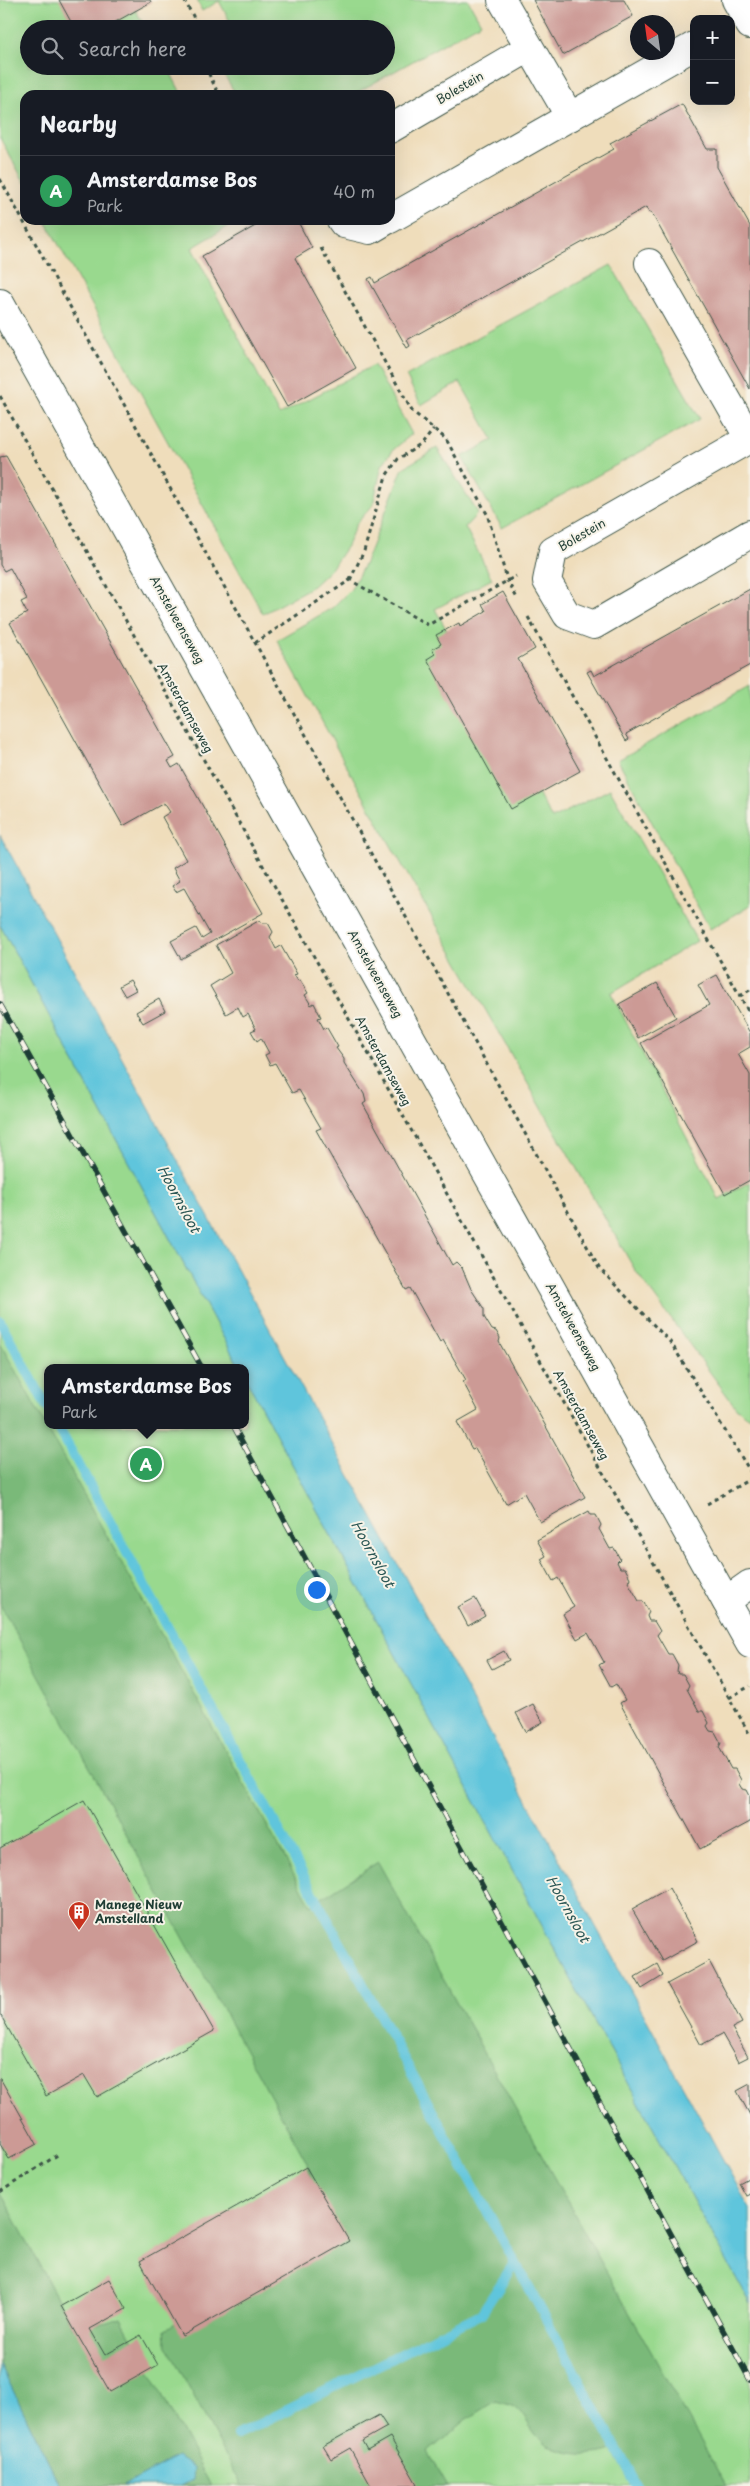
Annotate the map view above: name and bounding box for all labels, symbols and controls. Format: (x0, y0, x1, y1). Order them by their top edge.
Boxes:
north arrow (630, 15, 675, 60)
map controls (690, 15, 735, 105)
button: + (690, 15, 735, 60)
search box (20, 20, 395, 75)
icon: search (38, 34, 66, 62)
text: Search here (78, 34, 187, 62)
button: − (690, 60, 735, 105)
street label: Bolestein (432, 66, 487, 108)
text: Nearby (40, 107, 117, 139)
text: Amsterdamse Bos (87, 165, 257, 193)
text: A (50, 179, 62, 203)
text: 40 m (333, 179, 375, 203)
text: Park (87, 193, 123, 217)
street label: Bolestein (554, 513, 609, 555)
street label: Amstelveenseweg (146, 572, 210, 667)
street label: Amsterdamseweg (153, 659, 218, 756)
street label: Amstelveenseweg (344, 926, 408, 1021)
street label: Amsterdamseweg (351, 1012, 416, 1109)
water label: Hoornsloot (153, 1161, 207, 1238)
street label: Amstelveenseweg (542, 1279, 606, 1374)
popup (44, 1364, 249, 1429)
street label: Amsterdamseweg (549, 1366, 614, 1463)
text: Amsterdamse Bos (61, 1371, 232, 1399)
text: Park (61, 1399, 97, 1423)
pin: A (130, 1445, 162, 1483)
water label: Hoornsloot (346, 1517, 402, 1593)
your location (304, 1577, 330, 1603)
water label: Hoornsloot (541, 1872, 597, 1948)
place label: Manege Nieuw Amstelland (94, 1895, 182, 1927)
building icon: Manege Nieuw Amstelland (67, 1900, 91, 1931)

